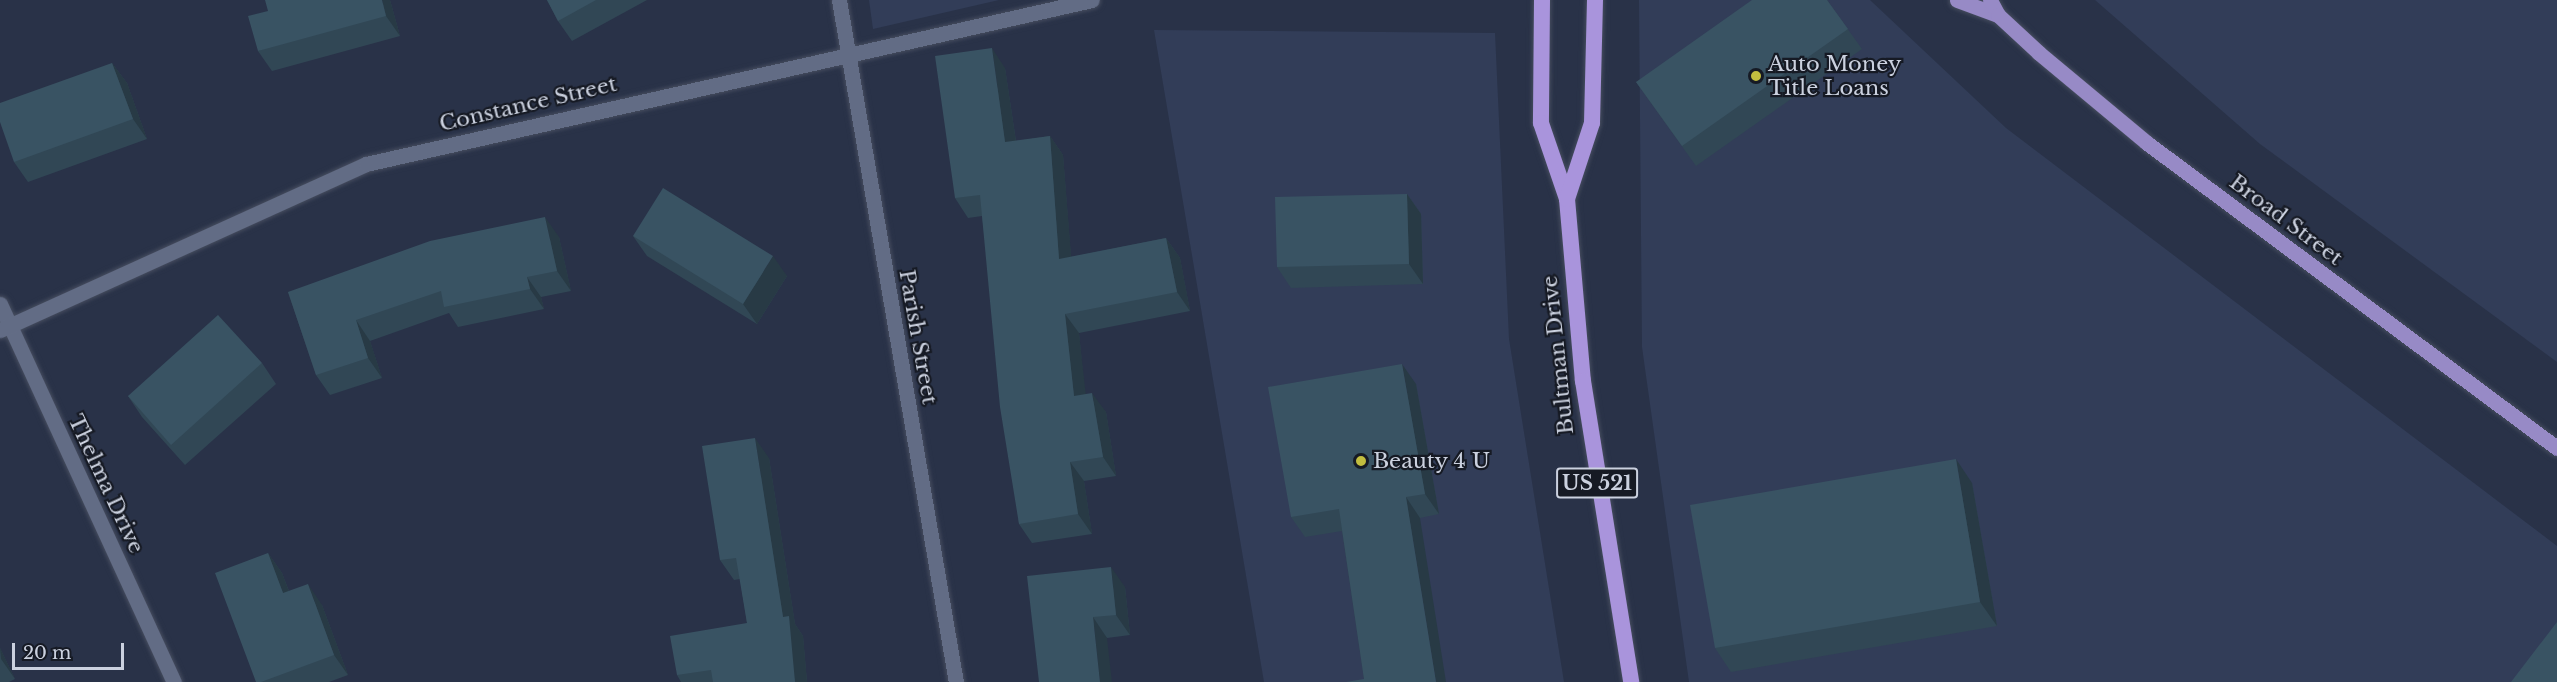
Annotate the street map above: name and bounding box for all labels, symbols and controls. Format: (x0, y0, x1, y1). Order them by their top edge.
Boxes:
place label: Auto Money Title Loans (1768, 51, 1901, 101)
marker: Auto Money Title Loans (1749, 69, 1763, 83)
street label: Constance Street (437, 71, 619, 137)
street label: Broad Street (2225, 169, 2347, 271)
street label: Parish Street (894, 268, 942, 406)
street label: Bultman Drive (1537, 274, 1579, 436)
street label: Thelma Drive (63, 411, 149, 557)
place label: Beauty 4 U (1373, 448, 1491, 474)
marker: Beauty 4 U (1354, 454, 1368, 468)
road number: US 521 (1555, 466, 1639, 500)
scale bar (15, 631, 128, 669)
text: 20 m (23, 642, 71, 664)

